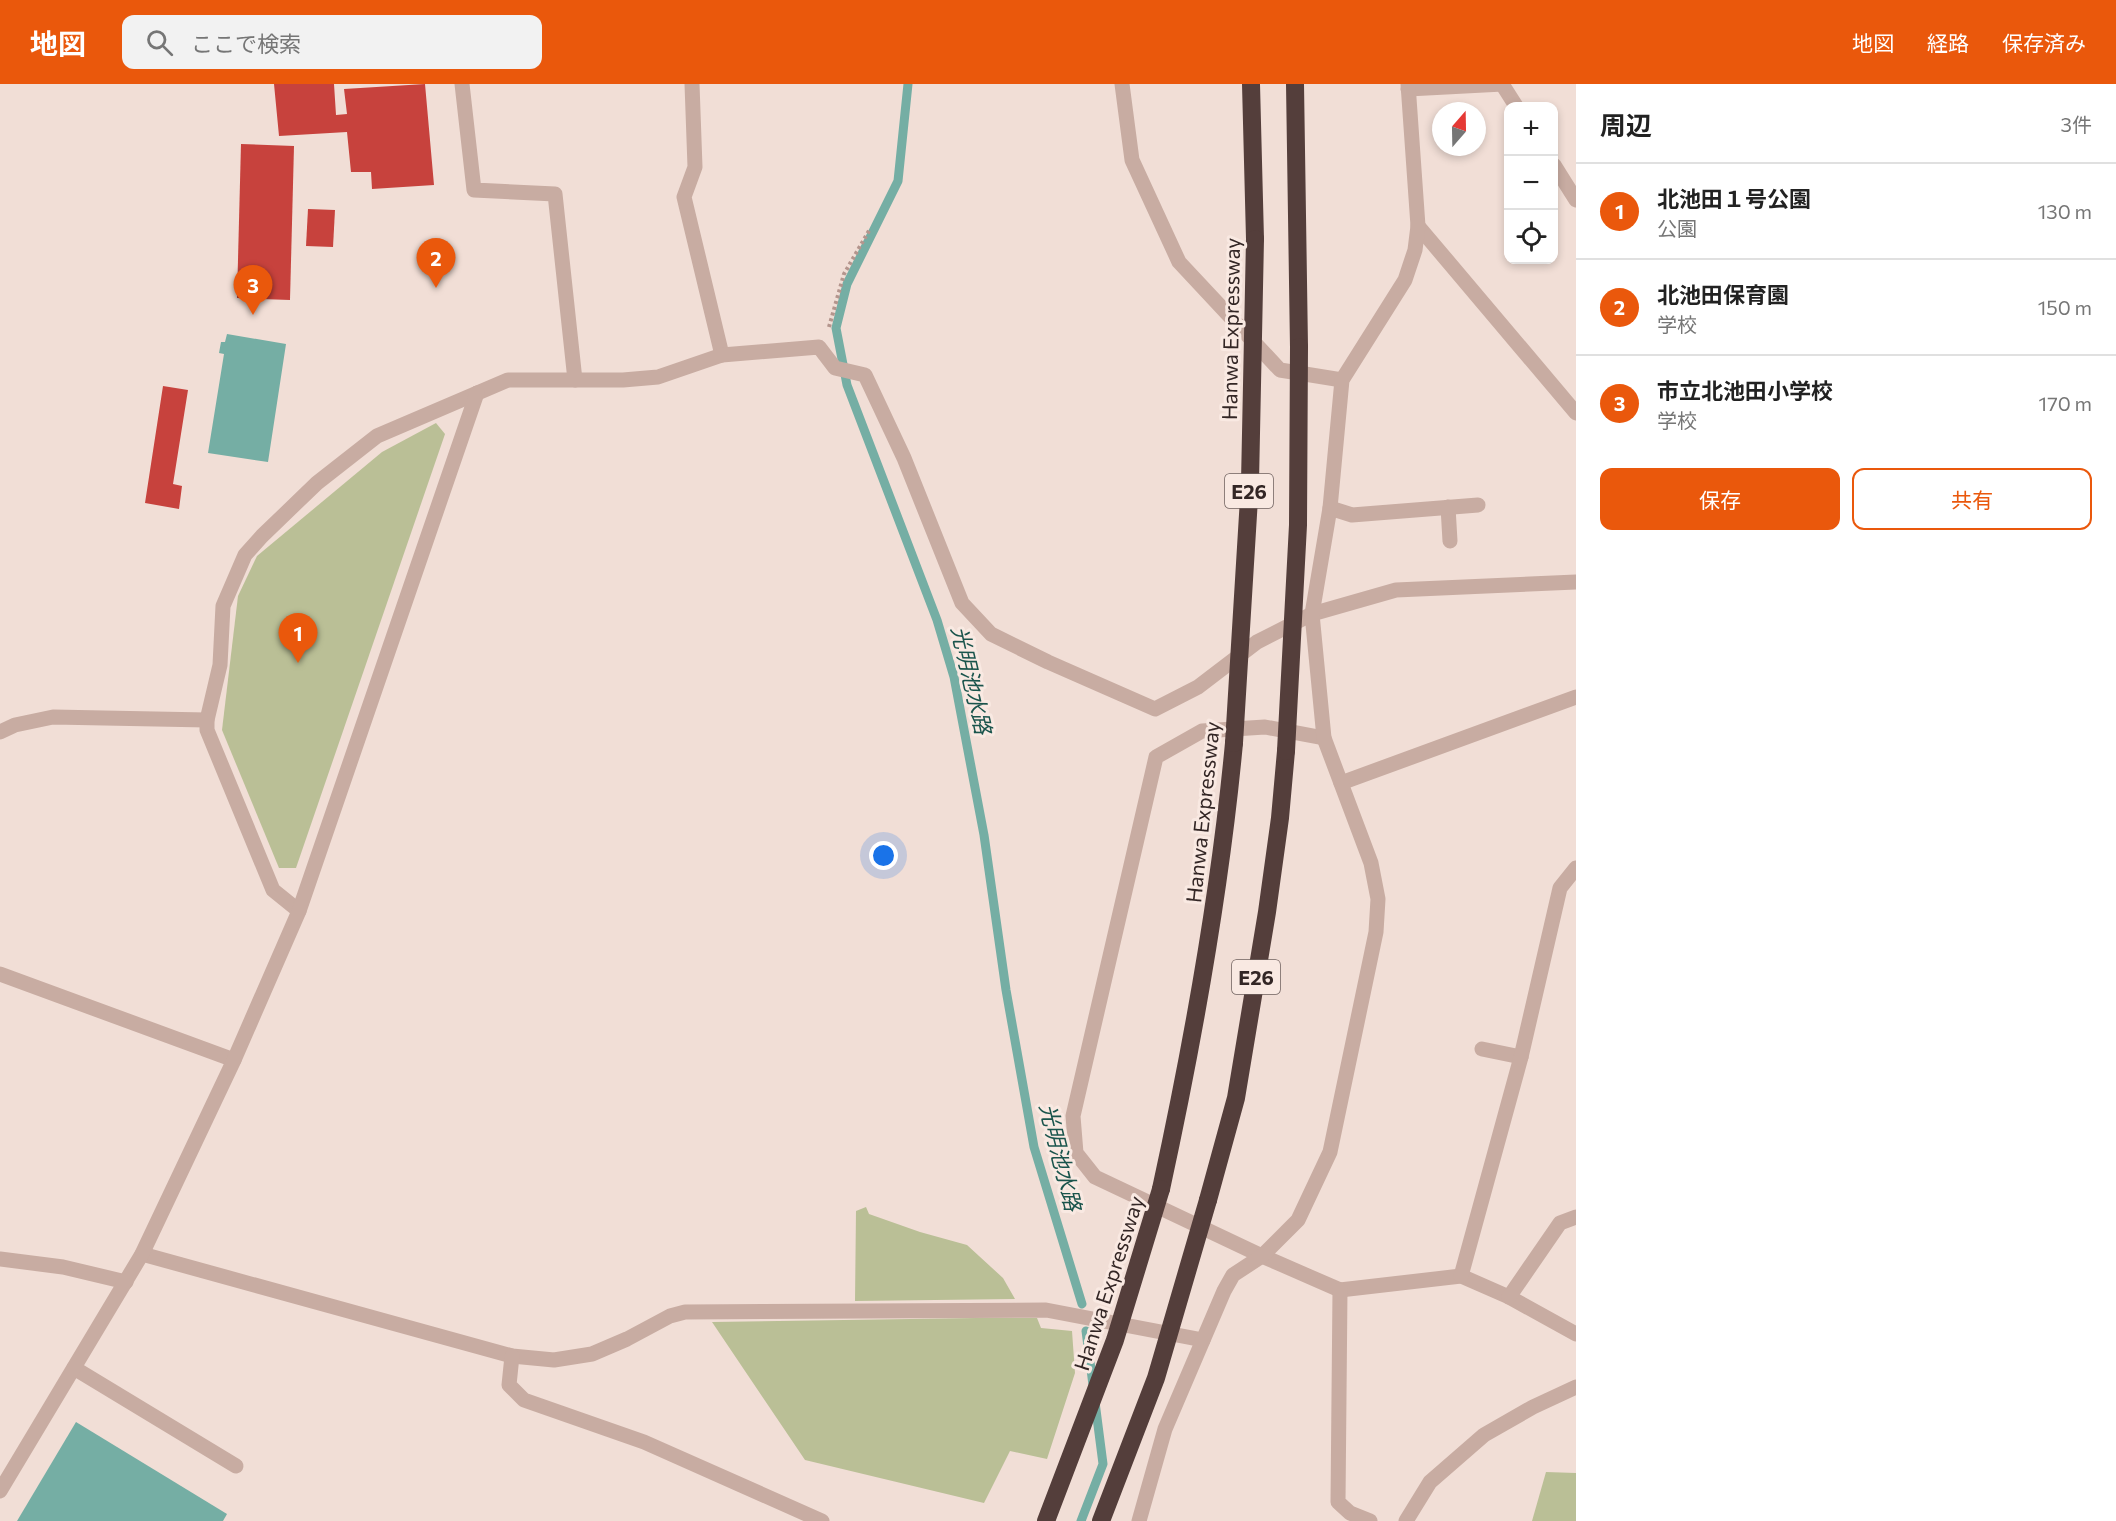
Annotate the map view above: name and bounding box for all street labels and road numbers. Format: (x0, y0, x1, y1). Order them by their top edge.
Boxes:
street label: Hanwa Expressway (1216, 237, 1244, 420)
road number: E26 (1225, 474, 1273, 508)
street label: Hanwa Expressway (1180, 720, 1224, 904)
road number: E26 (1232, 960, 1280, 994)
street label: Hanwa Expressway (1068, 1192, 1148, 1374)

